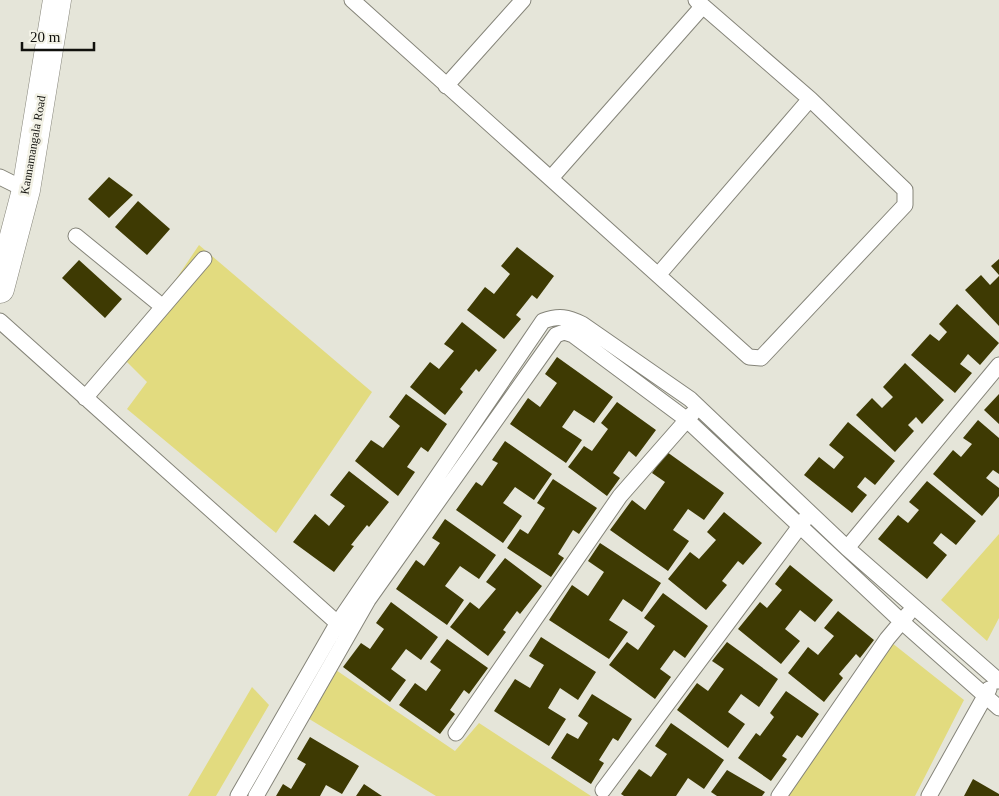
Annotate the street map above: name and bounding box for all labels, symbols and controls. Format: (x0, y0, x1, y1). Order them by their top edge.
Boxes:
scale bar (22, 20, 95, 52)
text: 20 m (30, 29, 61, 45)
street label: Kannamangala Road (17, 94, 49, 196)

